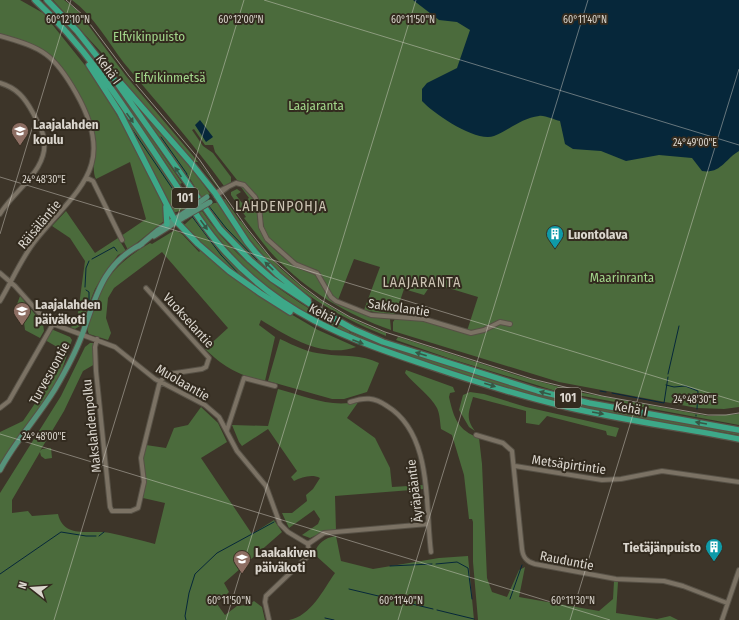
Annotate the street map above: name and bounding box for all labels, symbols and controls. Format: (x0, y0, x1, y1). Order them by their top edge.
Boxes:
text: 60°12'10"N (46, 14, 90, 26)
text: 60°12'00"N (218, 14, 264, 26)
text: 60°11'50"N (391, 14, 435, 26)
text: 60°11'40"N (563, 14, 607, 26)
park label: Elfvikinpuisto (113, 29, 185, 44)
street label: Kehä I (93, 52, 124, 87)
park label: Elfvikinmetsä (134, 70, 206, 85)
park label: Laajaranta (288, 98, 344, 113)
one-way arrow (127, 112, 134, 124)
place label: Laajalahden koulu (33, 117, 99, 147)
school or university icon: Laajalahden koulu (10, 121, 30, 146)
text: 24°49'00"E (673, 137, 717, 149)
one-way arrow (174, 166, 182, 177)
text: 24°48'30"E (22, 174, 66, 186)
road number: 101 (172, 188, 198, 208)
street label: Räisäläntie (15, 197, 64, 252)
district label: LAHDENPOHJA (235, 198, 327, 215)
one-way arrow (200, 219, 208, 230)
building icon: Luontolava (545, 224, 565, 249)
place label: Luontolava (568, 227, 628, 242)
one-way arrow (264, 261, 274, 271)
park label: Maarinranta (590, 270, 654, 285)
district label: LAAJARANTA (383, 274, 461, 291)
street label: Vuokselantie (160, 290, 217, 351)
street label: Sakkolantie (367, 296, 431, 319)
place label: Laajalahden päiväkoti (35, 297, 101, 327)
street label: Kehä I (307, 300, 343, 329)
school or university icon: Laajalahden päiväkoti (12, 301, 32, 326)
street label: Turvesuontie (26, 339, 73, 407)
one-way arrow (353, 339, 365, 345)
one-way arrow (415, 351, 427, 357)
street label: Muolaantie (153, 361, 212, 404)
street label: Makslahdenpolku (79, 378, 104, 473)
one-way arrow (484, 383, 496, 389)
road number: 101 (555, 388, 581, 408)
one-way arrow (539, 390, 551, 396)
text: 24°48'30"E (673, 394, 717, 406)
street label: Kehä I (613, 398, 648, 419)
one-way arrow (592, 410, 604, 416)
one-way arrow (695, 419, 707, 425)
text: 24°48'00"E (22, 431, 66, 443)
street label: Metsäpirtintie (531, 452, 607, 477)
street label: Äyräpääntie (403, 459, 426, 523)
building icon: Tietäjänpuisto (704, 537, 724, 562)
place label: Tietäjänpuisto (623, 540, 701, 555)
place label: Laakakiven päiväkoti (255, 545, 316, 575)
street label: Rauduntie (539, 548, 595, 573)
school or university icon: Laakakiven päiväkoti (232, 549, 252, 574)
north arrow (12, 568, 52, 608)
text: N (16, 580, 30, 590)
text: 60°11'50"N (207, 595, 251, 607)
text: 60°11'40"N (379, 595, 423, 607)
text: 60°11'30"N (551, 595, 595, 607)

